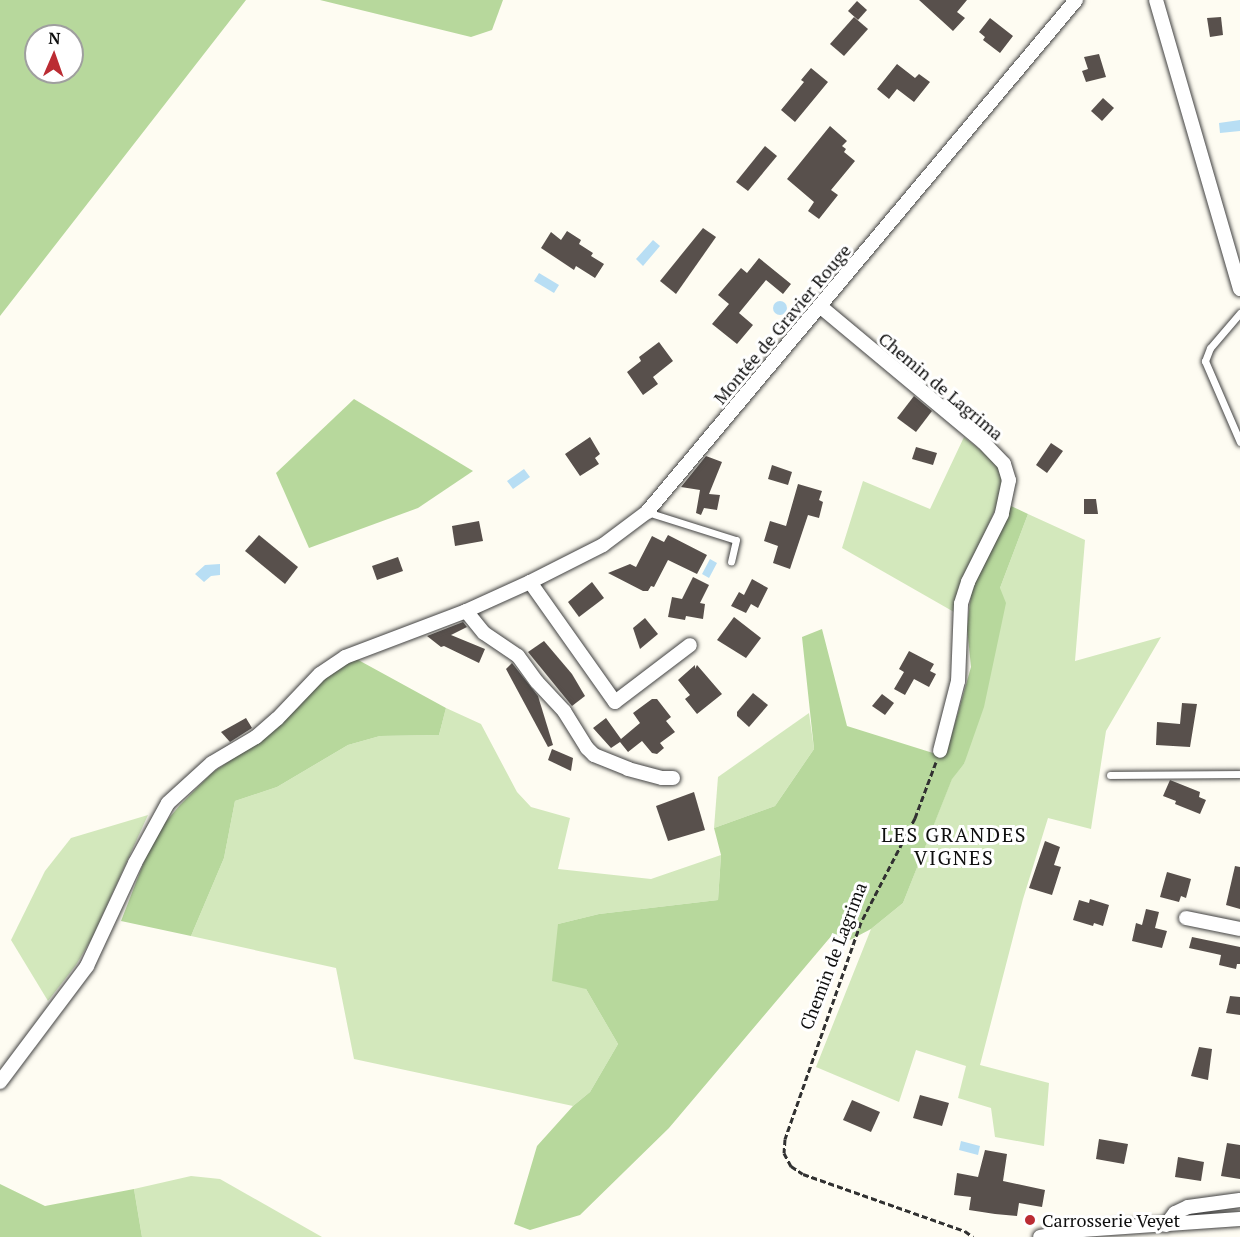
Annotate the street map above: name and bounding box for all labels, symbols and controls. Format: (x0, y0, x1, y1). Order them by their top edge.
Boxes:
north arrow (24, 24, 84, 84)
text: N (48, 27, 61, 49)
street label: Montée de Gravier Rouge (709, 240, 855, 408)
street label: Chemin de Lagrima (874, 328, 1008, 444)
district label: LES GRANDES VIGNES (881, 822, 1027, 869)
street label: Chemin de Lagrima (795, 879, 871, 1033)
place label: Carrosserie Veyet (1042, 1209, 1181, 1231)
marker: Carrosserie Veyet (1023, 1213, 1037, 1227)

